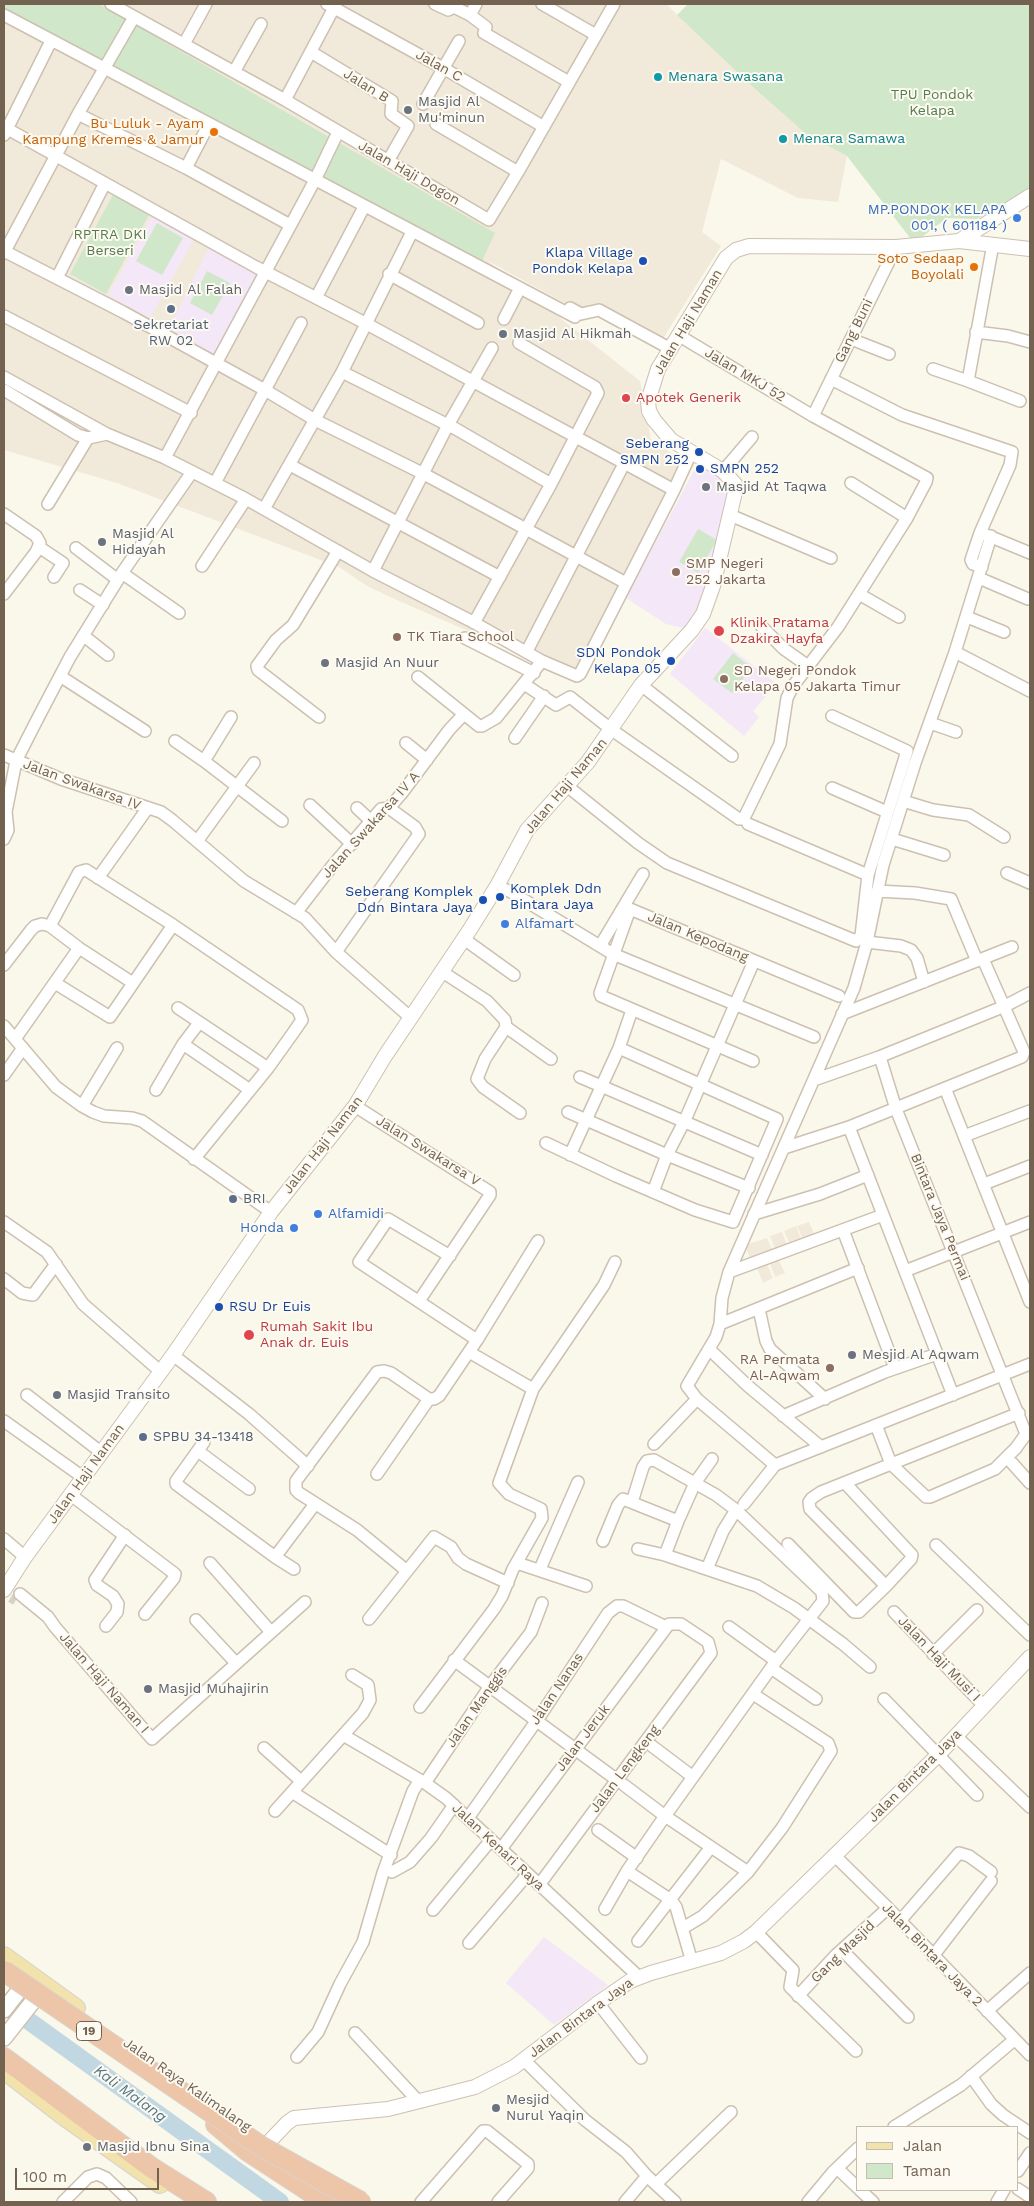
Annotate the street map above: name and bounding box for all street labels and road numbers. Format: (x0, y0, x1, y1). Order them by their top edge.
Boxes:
street label: Jalan C (413, 46, 465, 86)
street label: Jalan B (340, 66, 392, 106)
street label: Jalan Haji Dogon (355, 137, 463, 209)
street label: Jalan Haji Naman (650, 266, 726, 378)
street label: Gang Buni (831, 296, 877, 366)
street label: Jalan MKJ 52 (702, 344, 788, 406)
street label: Jalan Haji Naman (521, 735, 611, 837)
street label: Jalan Swakarsa IV (21, 756, 143, 814)
street label: Jalan Swakarsa IV A (319, 768, 423, 882)
street label: Jalan Kepodang (645, 908, 751, 966)
street label: Jalan Haji Naman (280, 1093, 366, 1197)
street label: Jalan Swakarsa V (373, 1112, 483, 1190)
street label: Bintara Jaya Permai (907, 1151, 973, 1283)
street label: Jalan Haji Naman (44, 1421, 128, 1527)
street label: Jalan Haji Musi I (894, 1613, 984, 1705)
street label: Jalan Haji Naman I (55, 1629, 153, 1737)
street label: Jalan Nanas (527, 1650, 587, 1728)
street label: Jalan Manggis (443, 1663, 511, 1751)
street label: Jalan Jeruk (552, 1701, 614, 1775)
street label: Jalan Lengkeng (587, 1722, 663, 1816)
street label: Jalan Bintara Jaya (865, 1726, 965, 1826)
street label: Jalan Kenari Raya (448, 1800, 548, 1894)
street label: Jalan Bintara Jaya 2 (878, 1900, 986, 2010)
street label: Gang Masjid (808, 1917, 878, 1987)
street label: Jalan Bintara Jaya (526, 1975, 636, 2061)
road number: 19 (76, 2022, 102, 2040)
street label: Jalan Raya Kalimalang (120, 2034, 254, 2136)

